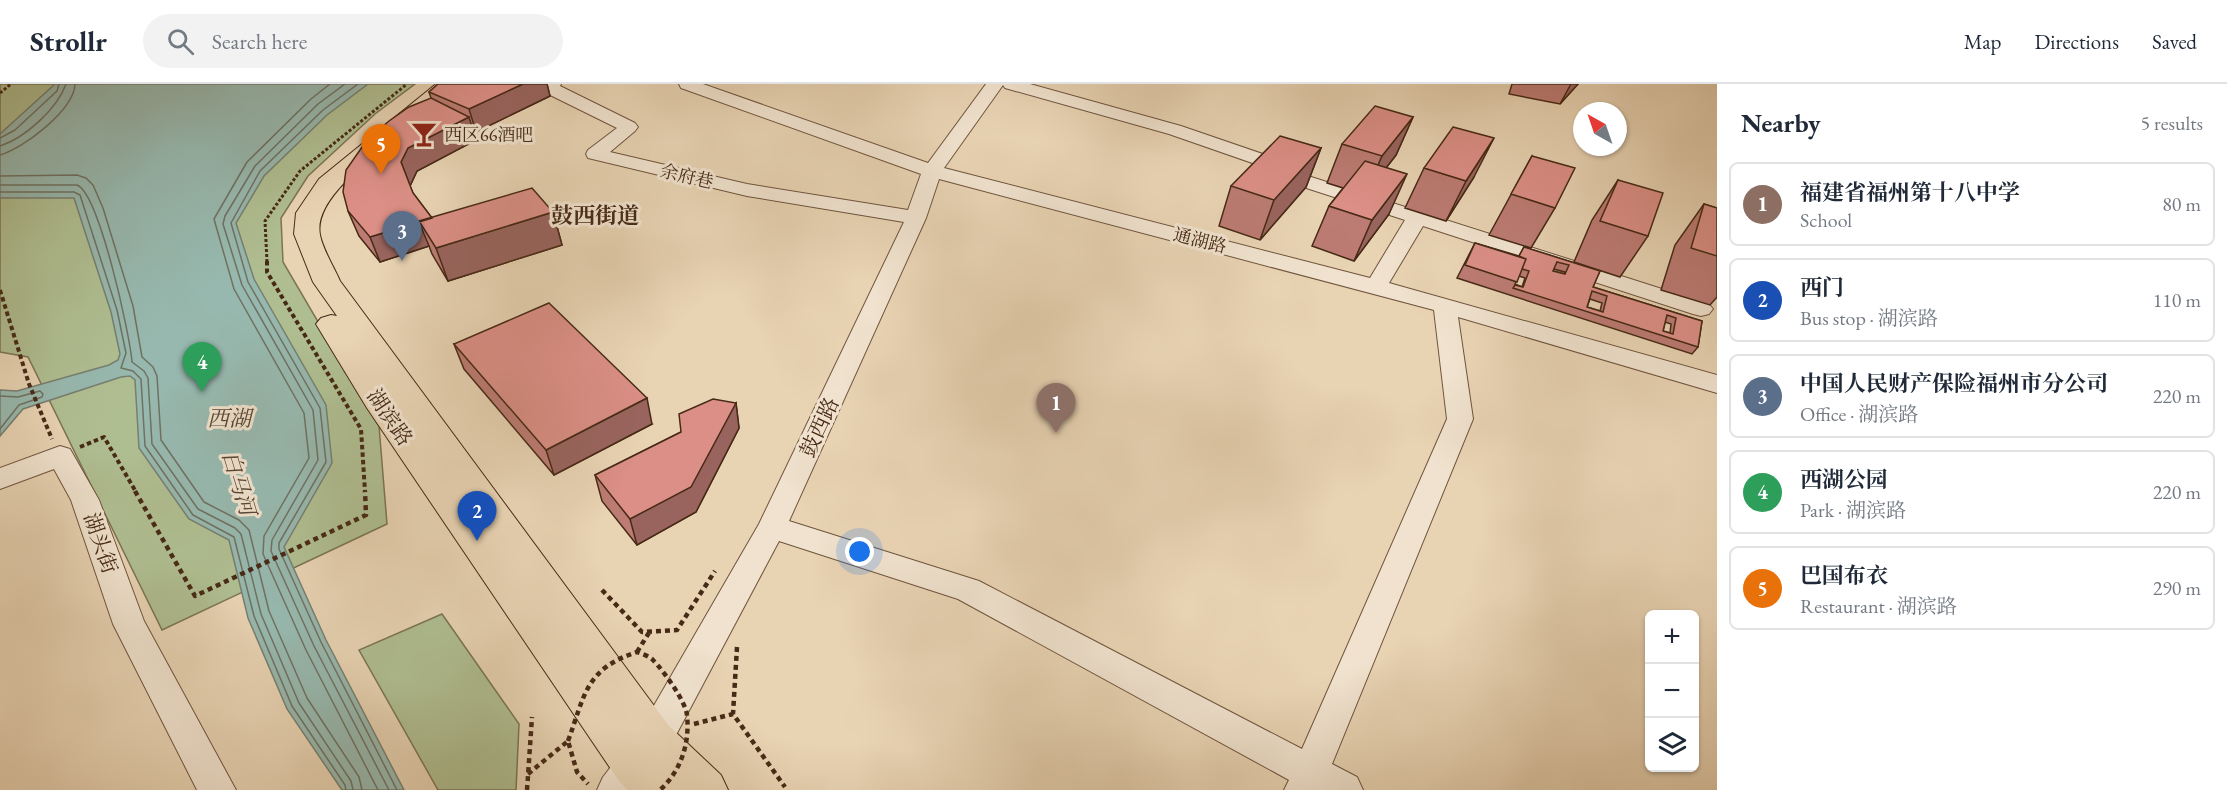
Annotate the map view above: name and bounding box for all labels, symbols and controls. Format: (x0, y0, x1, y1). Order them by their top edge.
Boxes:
search box (143, 14, 563, 68)
text: Strollr (30, 23, 107, 59)
icon: search (164, 25, 197, 58)
text: Search here (212, 27, 307, 56)
text: Map (1964, 28, 2001, 55)
text: Directions (2034, 28, 2119, 55)
text: Saved (2152, 28, 2197, 55)
north arrow (1573, 102, 1627, 156)
text: Nearby (1741, 106, 1821, 140)
text: 5 results (2140, 110, 2203, 136)
bar icon: 西区66酒吧 (409, 119, 439, 149)
place label: 西区66酒吧 (444, 123, 533, 146)
pin: 5 (362, 124, 400, 174)
street label: 余府巷 (658, 159, 716, 193)
text: 福建省福州第十八中学 (1800, 178, 2020, 207)
text: 1 (1757, 191, 1768, 217)
text: 80 m (2162, 191, 2201, 217)
district label: 鼓西街道 (551, 201, 639, 230)
text: School (1800, 207, 1852, 233)
pin: 3 (382, 212, 422, 261)
street label: 通湖路 (1171, 222, 1229, 258)
text: 西门 (1800, 273, 1844, 302)
text: 2 (1757, 287, 1768, 313)
text: 110 m (2153, 287, 2201, 313)
text: Bus stop · 湖滨路 (1800, 305, 1938, 331)
pin: 4 (182, 342, 222, 392)
text: 中国人民财产保险福州市分公司 (1800, 369, 2108, 398)
street label: 湖滨路 (361, 383, 419, 451)
text: 3 (1757, 383, 1768, 409)
text: 220 m (2153, 383, 2201, 409)
pin: 1 (1036, 384, 1076, 433)
street label: 鼓西路 (793, 393, 845, 461)
text: Office · 湖滨路 (1800, 401, 1918, 427)
water label: 西湖 (207, 404, 255, 433)
water label: 白马河 (215, 447, 264, 523)
text: 西湖公园 (1800, 465, 1888, 494)
text: 4 (1757, 479, 1768, 505)
text: 220 m (2153, 479, 2201, 505)
pin: 2 (458, 492, 496, 541)
text: Park · 湖滨路 (1800, 497, 1906, 523)
street label: 湖头街 (78, 509, 124, 577)
your location (845, 537, 874, 566)
text: 巴国布衣 (1800, 561, 1888, 590)
text: 5 (1757, 575, 1768, 601)
text: 290 m (2153, 575, 2201, 601)
text: Restaurant · 湖滨路 (1800, 593, 1957, 619)
map controls (1645, 610, 1699, 772)
button: + (1645, 610, 1699, 664)
button: − (1645, 664, 1699, 718)
button: layers (1645, 718, 1699, 772)

